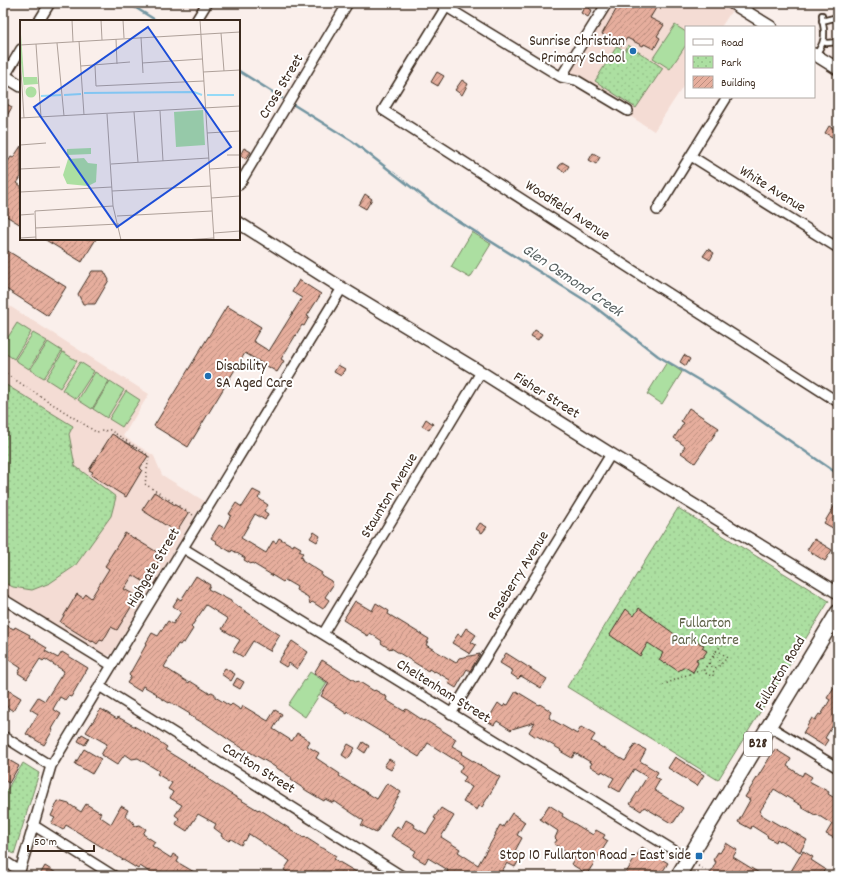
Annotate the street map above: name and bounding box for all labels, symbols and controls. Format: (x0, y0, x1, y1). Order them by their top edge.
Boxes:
inset map (20, 20, 240, 240)
legend (685, 26, 815, 98)
place label: Sunrise Christian Primary School (529, 31, 625, 70)
text: Road (721, 35, 743, 52)
marker: Sunrise Christian Primary School (628, 46, 638, 56)
street label: Cross Street (254, 50, 310, 124)
text: Park (721, 55, 742, 72)
text: Building (721, 75, 756, 92)
street label: White Avenue (734, 161, 810, 219)
street label: Woodfield Avenue (520, 175, 614, 247)
water label: Glen Osmond Creek (517, 239, 628, 324)
place label: Disability SA Aged Care (216, 356, 293, 395)
street label: Fisher Street (509, 367, 584, 425)
marker: Disability SA Aged Care (203, 371, 213, 381)
street label: Staunton Avenue (356, 449, 424, 543)
street label: Highgate Street (122, 524, 187, 612)
street label: Roseberry Avenue (483, 527, 555, 625)
park label: Fullarton Park Centre (671, 613, 739, 652)
street label: Fullarton Road (750, 633, 812, 715)
street label: Cheltenham Street (392, 654, 495, 730)
road number: B28 (744, 732, 772, 756)
street label: Carlton Street (217, 738, 299, 800)
scale bar (28, 827, 94, 853)
text: 50 m (34, 834, 57, 851)
place label: Stop 10 Fullarton Road - East side (500, 845, 691, 867)
marker: Stop 10 Fullarton Road - East side (694, 851, 704, 861)

